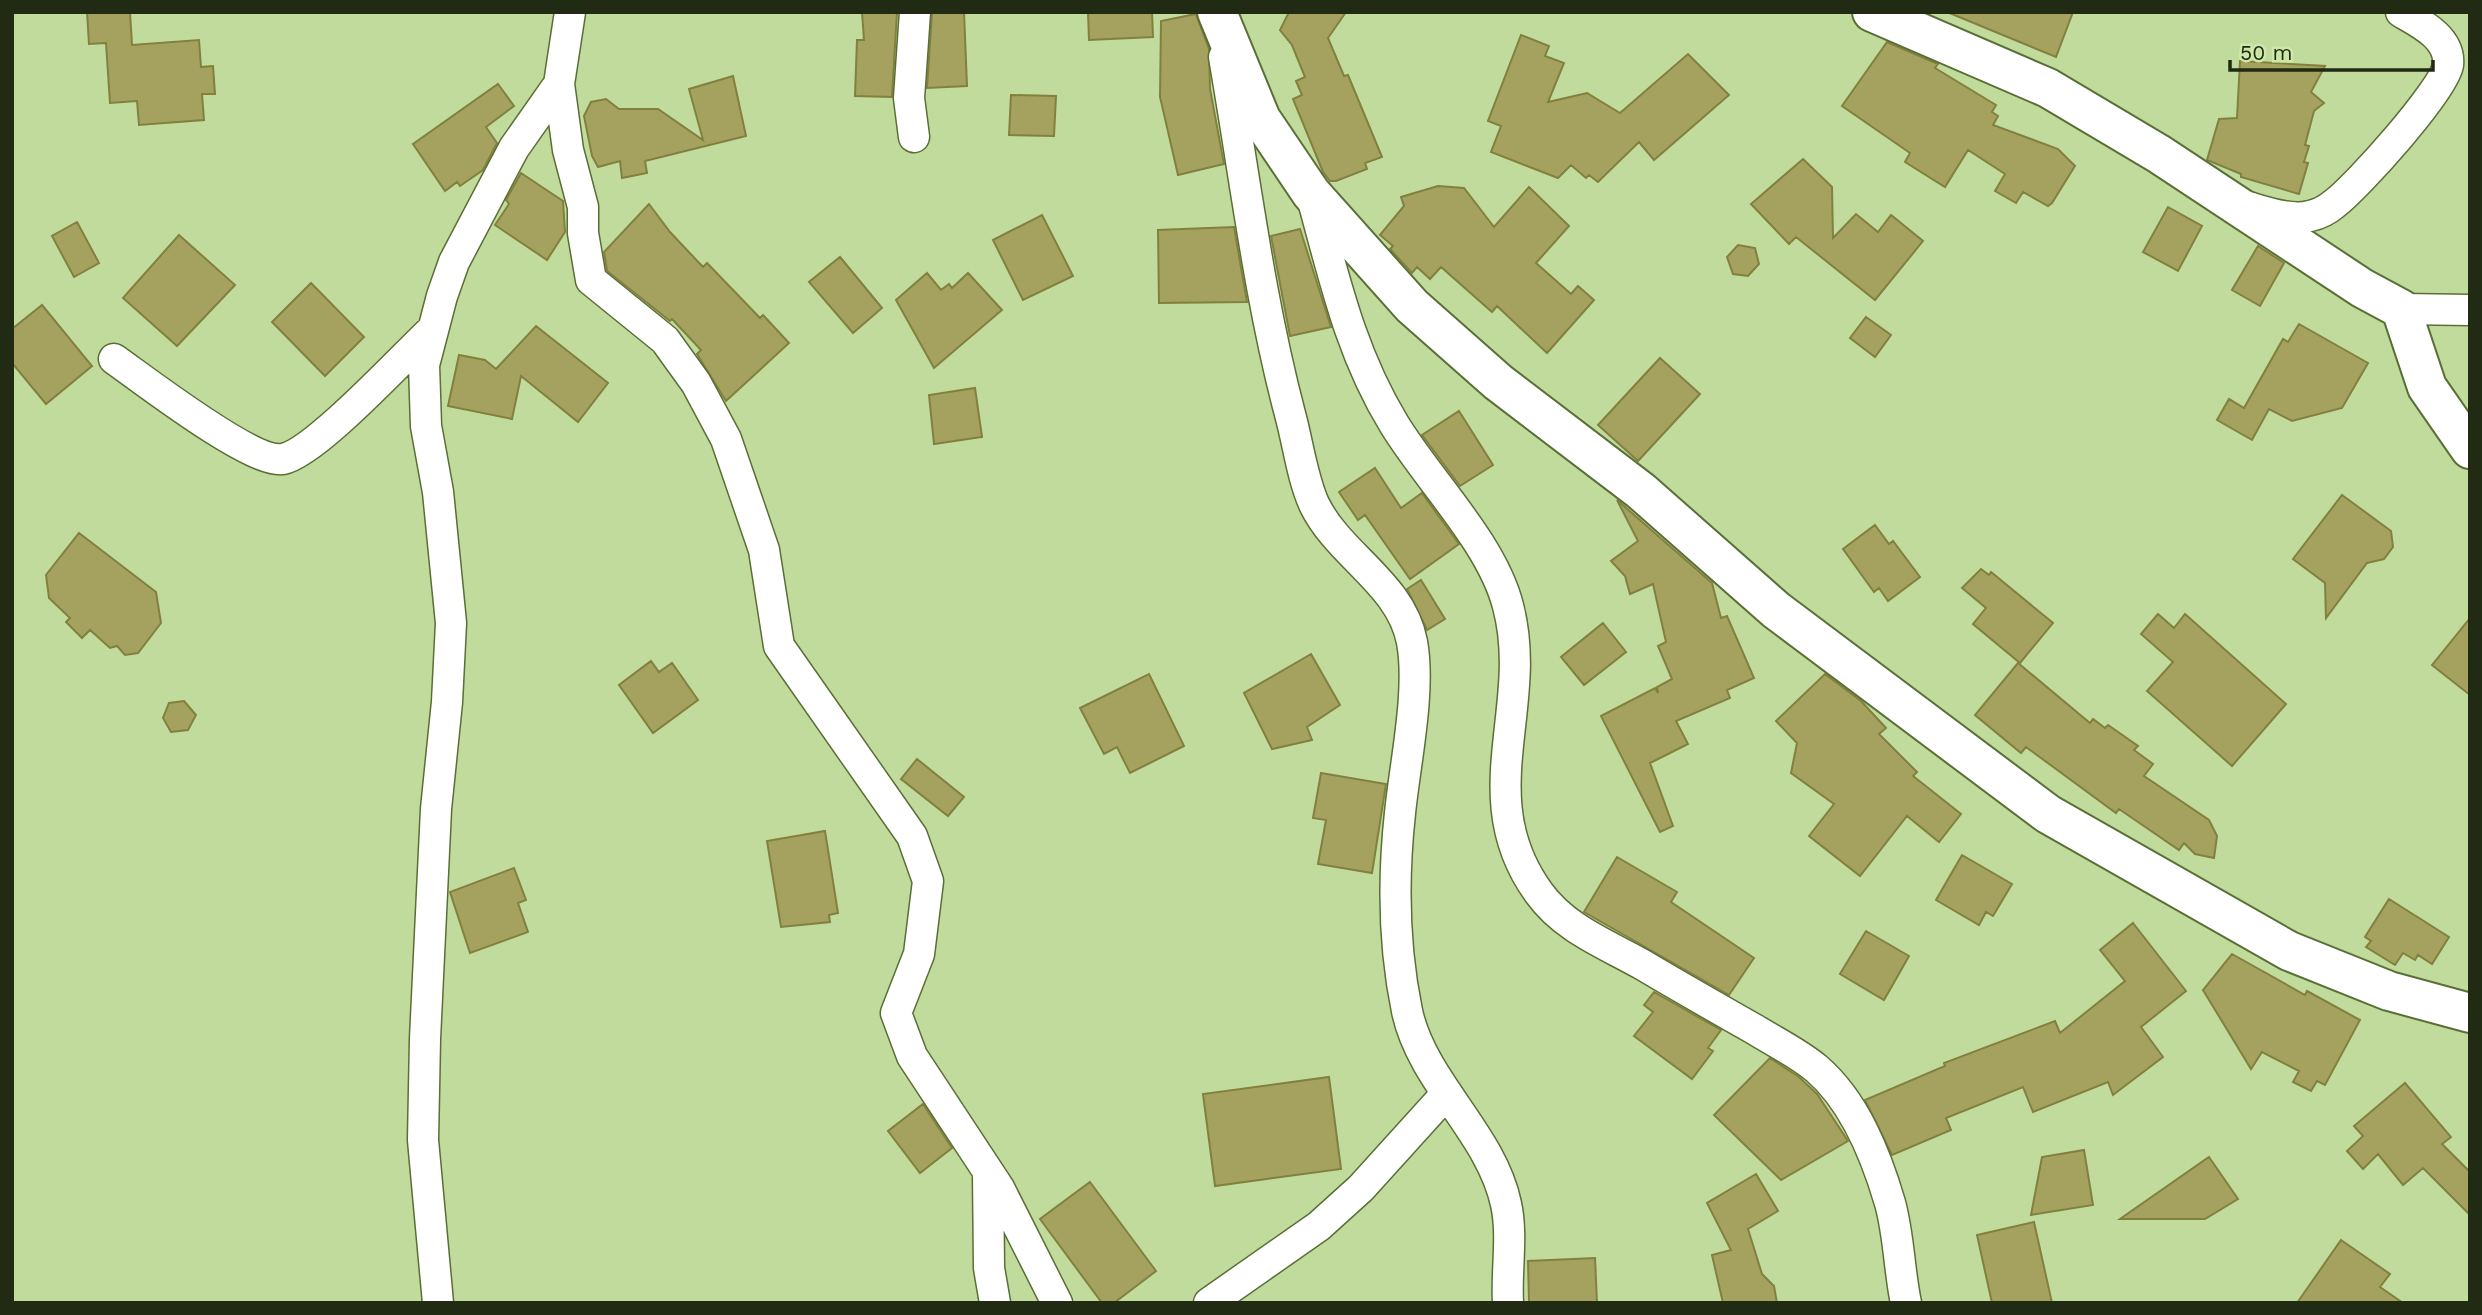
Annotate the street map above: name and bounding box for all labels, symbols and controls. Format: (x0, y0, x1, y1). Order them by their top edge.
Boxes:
scale bar (2230, 28, 2433, 72)
text: 50 m (2240, 40, 2292, 65)

